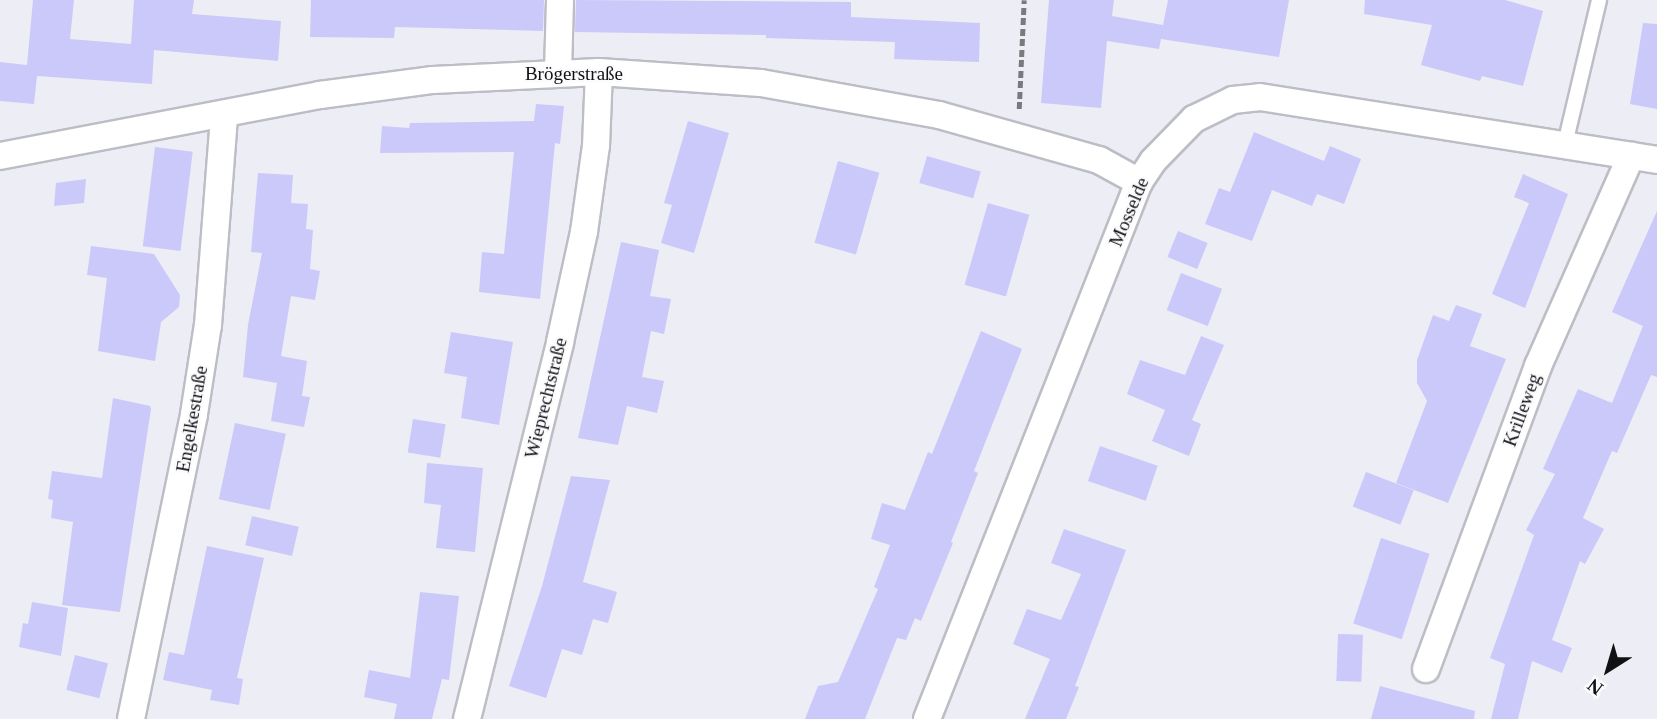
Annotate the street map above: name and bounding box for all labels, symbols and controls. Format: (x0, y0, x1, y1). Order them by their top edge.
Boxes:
street label: Brögerstraße (525, 63, 623, 85)
street label: Mosselde (1104, 174, 1154, 250)
street label: Wieprechtstraße (520, 335, 572, 461)
street label: Engelkestraße (171, 364, 213, 474)
street label: Krilleweg (1498, 370, 1546, 450)
north arrow (1573, 635, 1643, 705)
text: N (1583, 675, 1607, 700)

